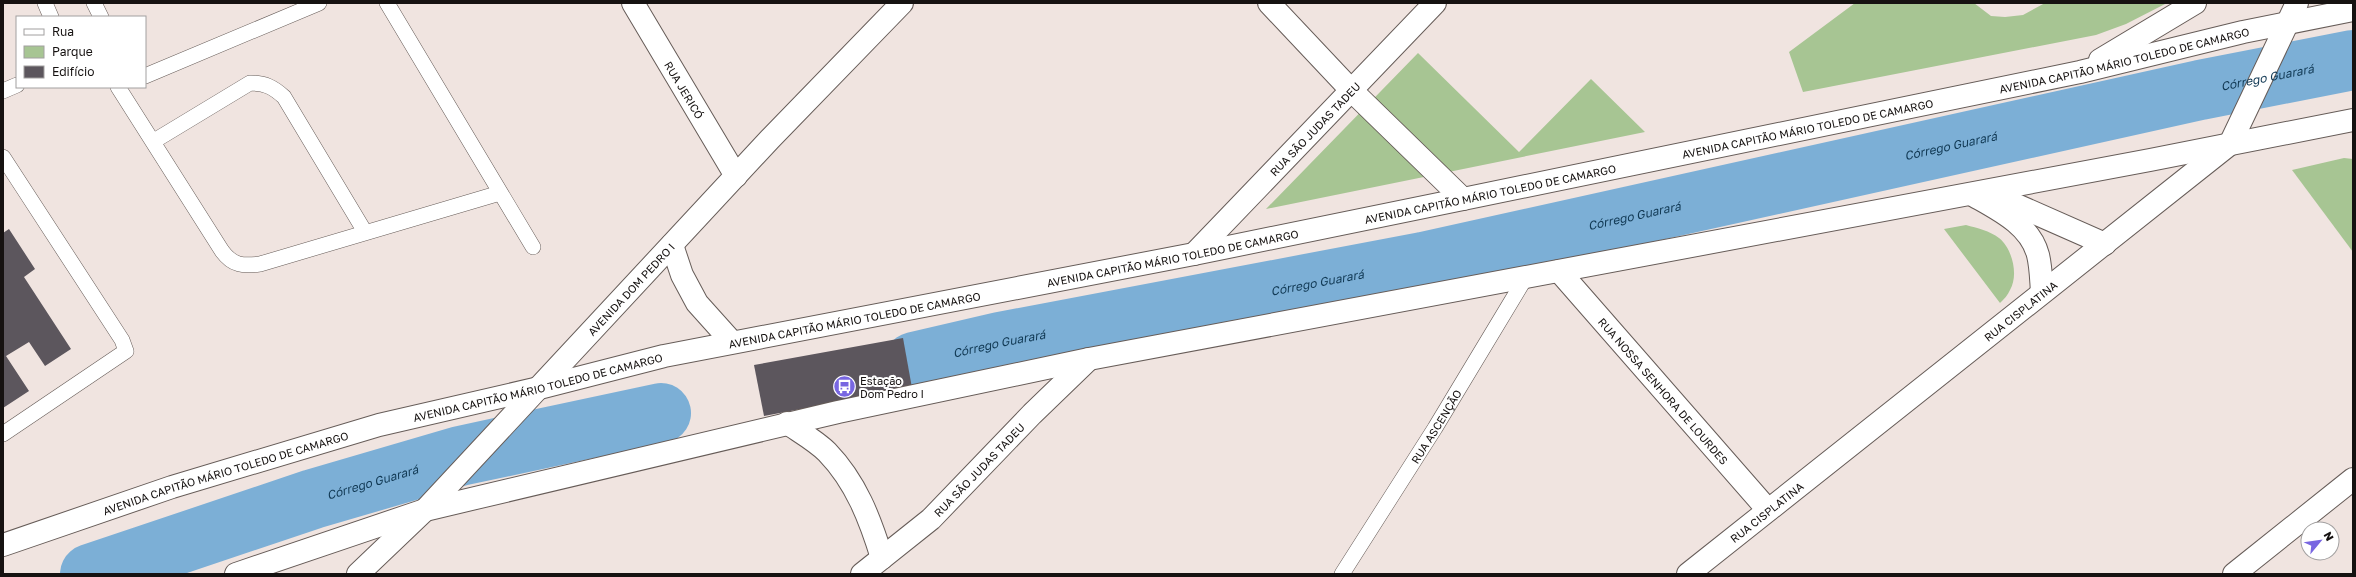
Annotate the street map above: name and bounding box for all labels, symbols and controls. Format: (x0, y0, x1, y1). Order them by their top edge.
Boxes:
legend (16, 16, 146, 88)
text: Rua (52, 24, 74, 39)
street label: AVENIDA CAPITÃO MÁRIO TOLEDO DE CAMARGO (1998, 24, 2250, 95)
text: Parque (52, 44, 93, 59)
street label: RUA JERICÓ (663, 59, 707, 121)
water label: Córrego Guarará (2219, 60, 2316, 93)
text: Edifício (52, 64, 94, 79)
street label: RUA SÃO JUDAS TADEU (1267, 79, 1362, 178)
street label: AVENIDA CAPITÃO MÁRIO TOLEDO DE CAMARGO (1681, 96, 1934, 160)
water label: Córrego Guarará (1903, 127, 1999, 163)
street label: AVENIDA CAPITÃO MÁRIO TOLEDO DE CAMARGO (1363, 161, 1617, 225)
water label: Córrego Guarará (1586, 197, 1683, 233)
street label: AVENIDA CAPITÃO MÁRIO TOLEDO DE CAMARGO (1046, 226, 1300, 289)
street label: AVENIDA DOM PEDRO I (585, 240, 677, 338)
water label: Córrego Guarará (1269, 266, 1366, 298)
street label: RUA CISPLATINA (1981, 277, 2060, 343)
street label: AVENIDA CAPITÃO MÁRIO TOLEDO DE CAMARGO (727, 289, 982, 350)
street label: RUA NOSSA SENHORA DE LOURDES (1596, 315, 1731, 467)
water label: Córrego Guarará (951, 326, 1048, 360)
street label: AVENIDA CAPITÃO MÁRIO TOLEDO DE CAMARGO (412, 350, 664, 423)
bus stop icon: Estação Dom Pedro I (831, 373, 857, 399)
place label: Estação Dom Pedro I (860, 374, 924, 400)
street label: RUA ASCENÇÃO (1408, 387, 1463, 466)
street label: RUA SÃO JUDAS TADEU (931, 420, 1027, 519)
street label: AVENIDA CAPITÃO MÁRIO TOLEDO DE CAMARGO (101, 428, 350, 517)
water label: Córrego Guarará (325, 461, 421, 502)
street label: RUA CISPLATINA (1727, 479, 1806, 545)
north arrow (2300, 521, 2340, 561)
text: N (2321, 529, 2337, 543)

